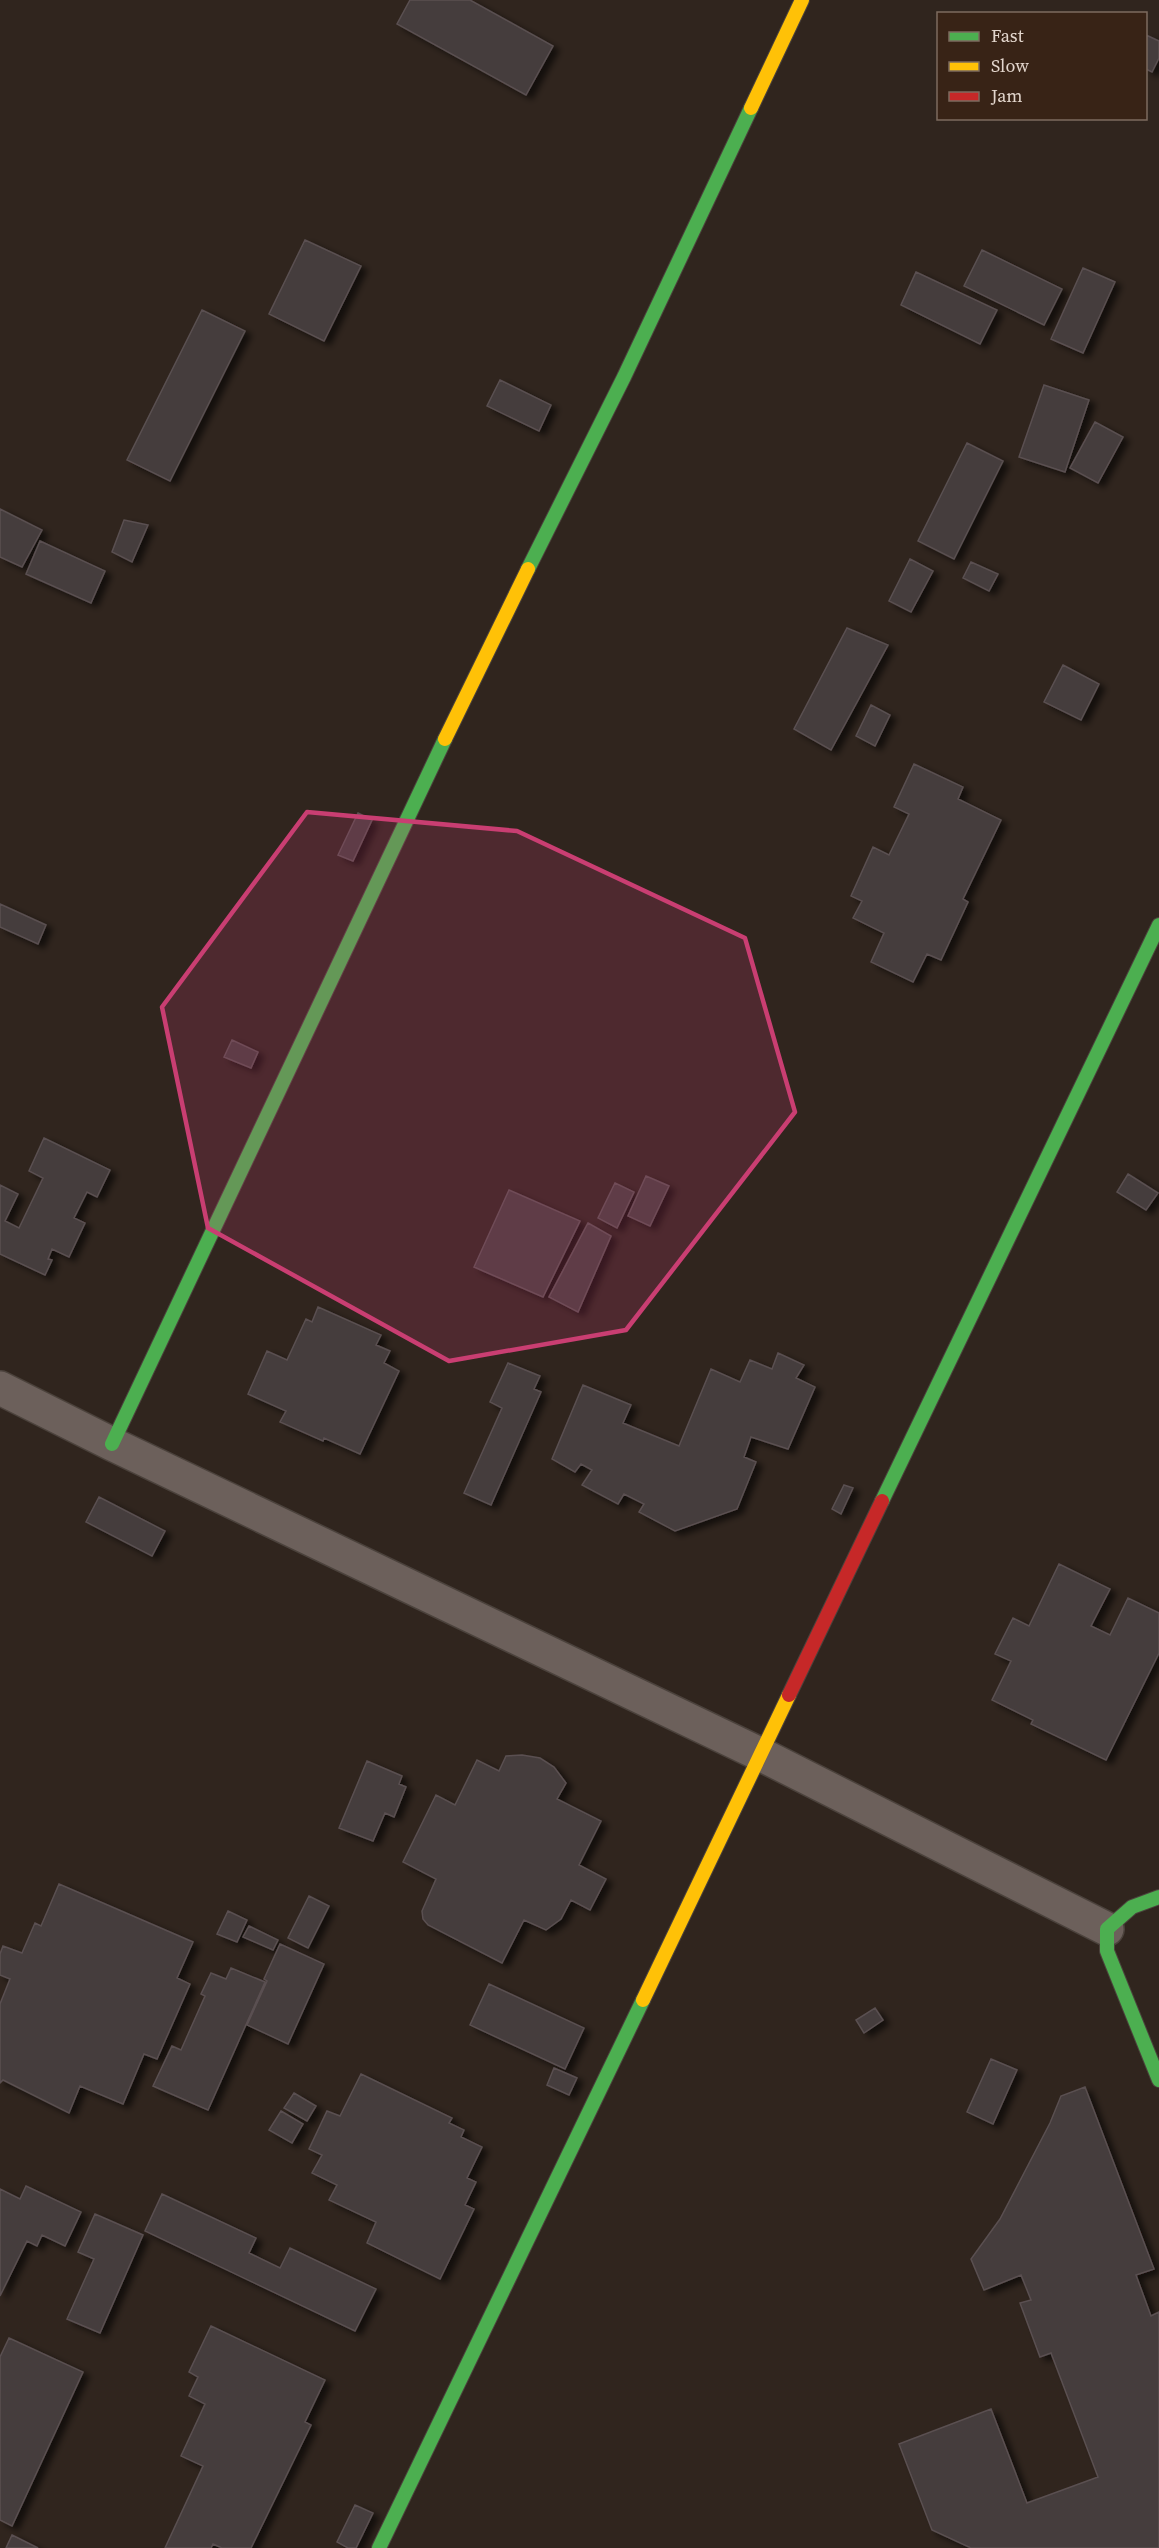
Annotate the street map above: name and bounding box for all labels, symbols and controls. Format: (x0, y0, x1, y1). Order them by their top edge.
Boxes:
legend (937, 12, 1147, 120)
text: Fast (991, 23, 1024, 48)
text: Slow (991, 53, 1029, 78)
text: Jam (990, 83, 1023, 108)

